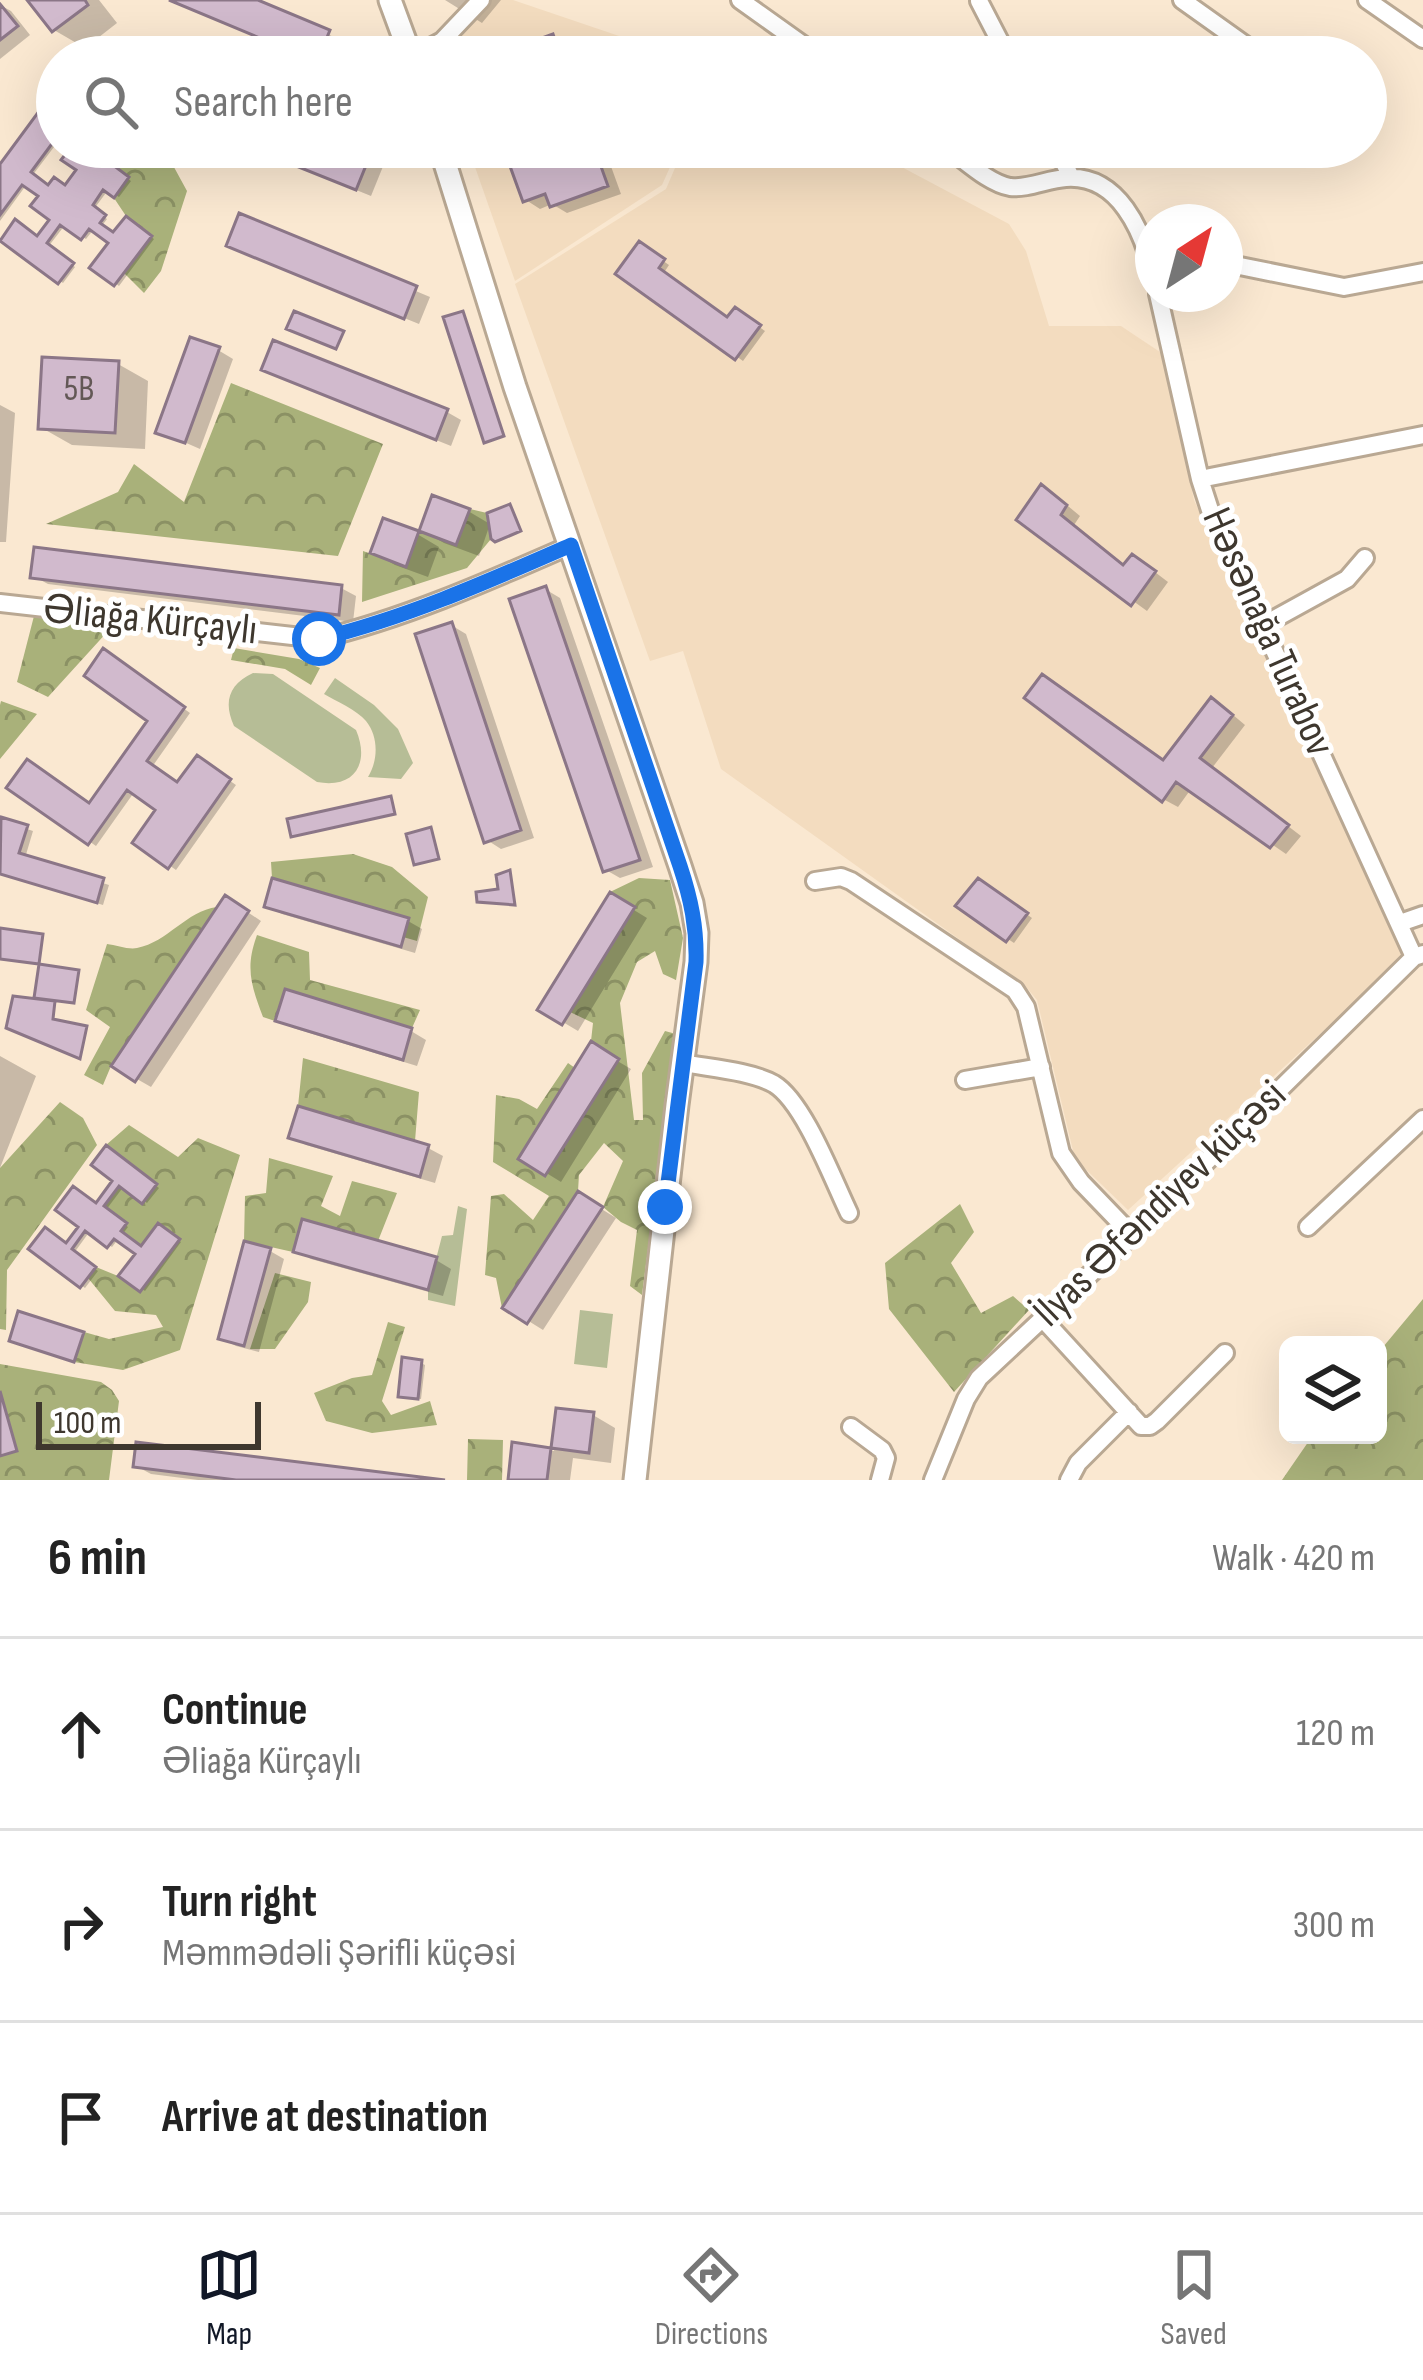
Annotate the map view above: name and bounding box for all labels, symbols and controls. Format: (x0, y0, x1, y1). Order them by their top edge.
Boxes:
search box (36, 36, 1387, 168)
icon: search (78, 69, 144, 135)
text: Search here (174, 75, 353, 130)
north arrow (1135, 204, 1243, 312)
house number: 5B (64, 368, 94, 411)
street label: Həsənağa Turabov (1191, 500, 1345, 764)
street label: Əliağa Kürçaylı (41, 583, 259, 657)
route start (292, 612, 346, 666)
street label: İlyas Əfəndiyev küçəsi (1023, 1070, 1297, 1338)
route end (638, 1180, 692, 1234)
map controls (1279, 1336, 1387, 1444)
button: layers (1279, 1336, 1387, 1444)
scale bar (36, 1396, 261, 1449)
text: 100 m (54, 1403, 121, 1443)
text: 6 min (48, 1528, 147, 1589)
text: Walk · 420 m (1212, 1535, 1375, 1582)
text: Continue (162, 1683, 308, 1738)
icon: ahead (48, 1701, 114, 1767)
text: 120 m (1296, 1710, 1375, 1757)
text: Əliağa Kürçaylı (162, 1738, 361, 1785)
text: Turn right (162, 1875, 317, 1930)
icon: right (48, 1893, 114, 1959)
text: 300 m (1293, 1902, 1375, 1949)
text: Məmmədəli Şərifli küçəsi (162, 1930, 516, 1977)
icon: arrive (48, 2085, 114, 2151)
text: Arrive at destination (162, 2090, 488, 2145)
tab: Map (196, 2242, 262, 2354)
tab: Directions (655, 2242, 768, 2354)
tab: Saved (1161, 2242, 1227, 2354)

